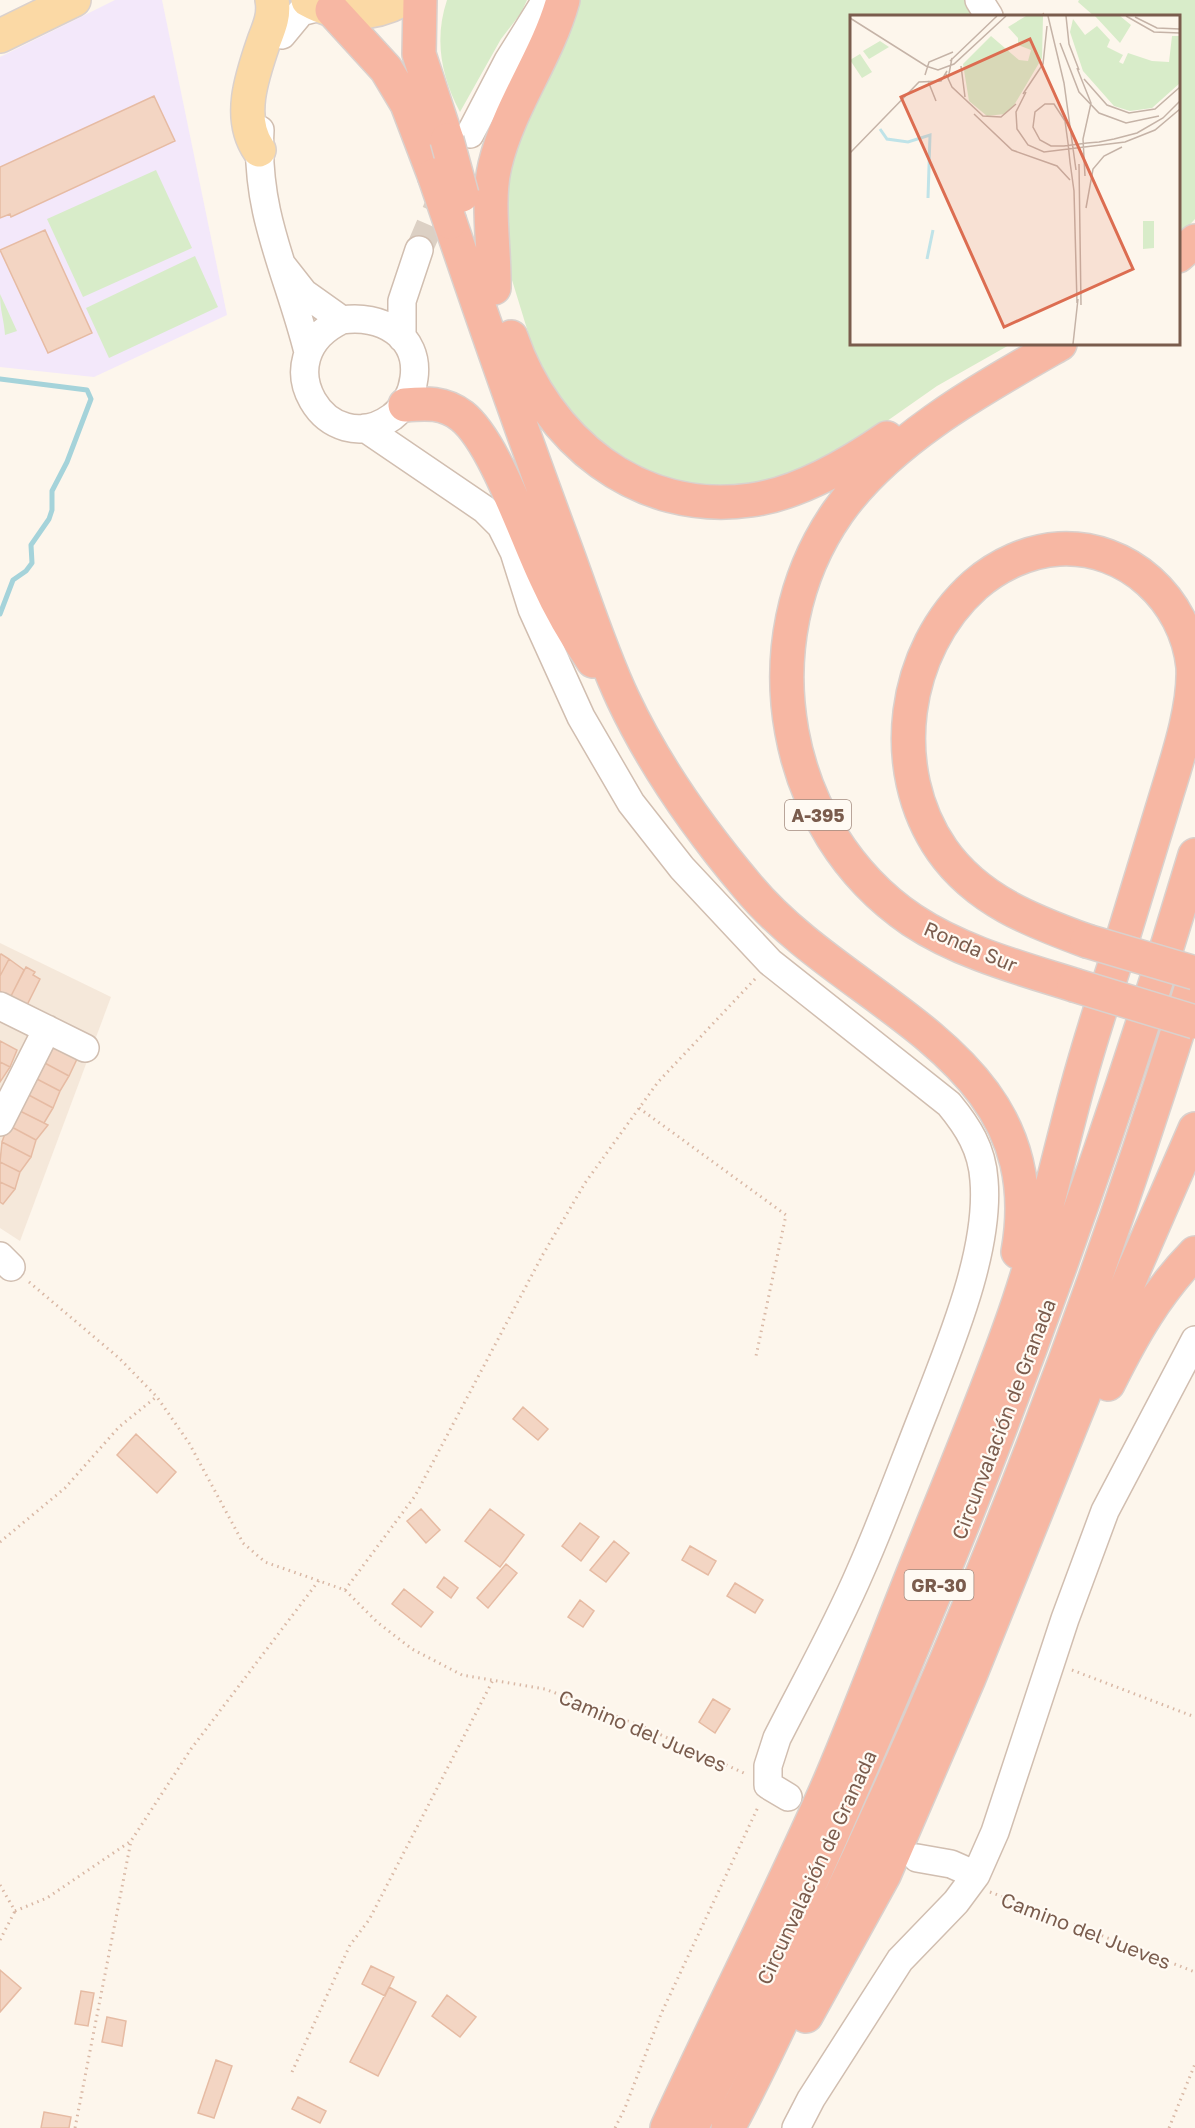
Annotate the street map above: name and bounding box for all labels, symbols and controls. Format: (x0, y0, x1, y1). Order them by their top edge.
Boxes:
inset map (850, 15, 1180, 345)
road number: A-395 (785, 800, 851, 830)
street label: Ronda Sur (921, 916, 1021, 976)
street label: Circunvalación de Granada (946, 1295, 1060, 1543)
road number: GR-30 (904, 1570, 974, 1600)
street label: Camino del Jueves (555, 1684, 731, 1776)
street label: Circunvalación de Granada (751, 1746, 881, 1988)
street label: Camino del Jueves (998, 1887, 1174, 1973)

